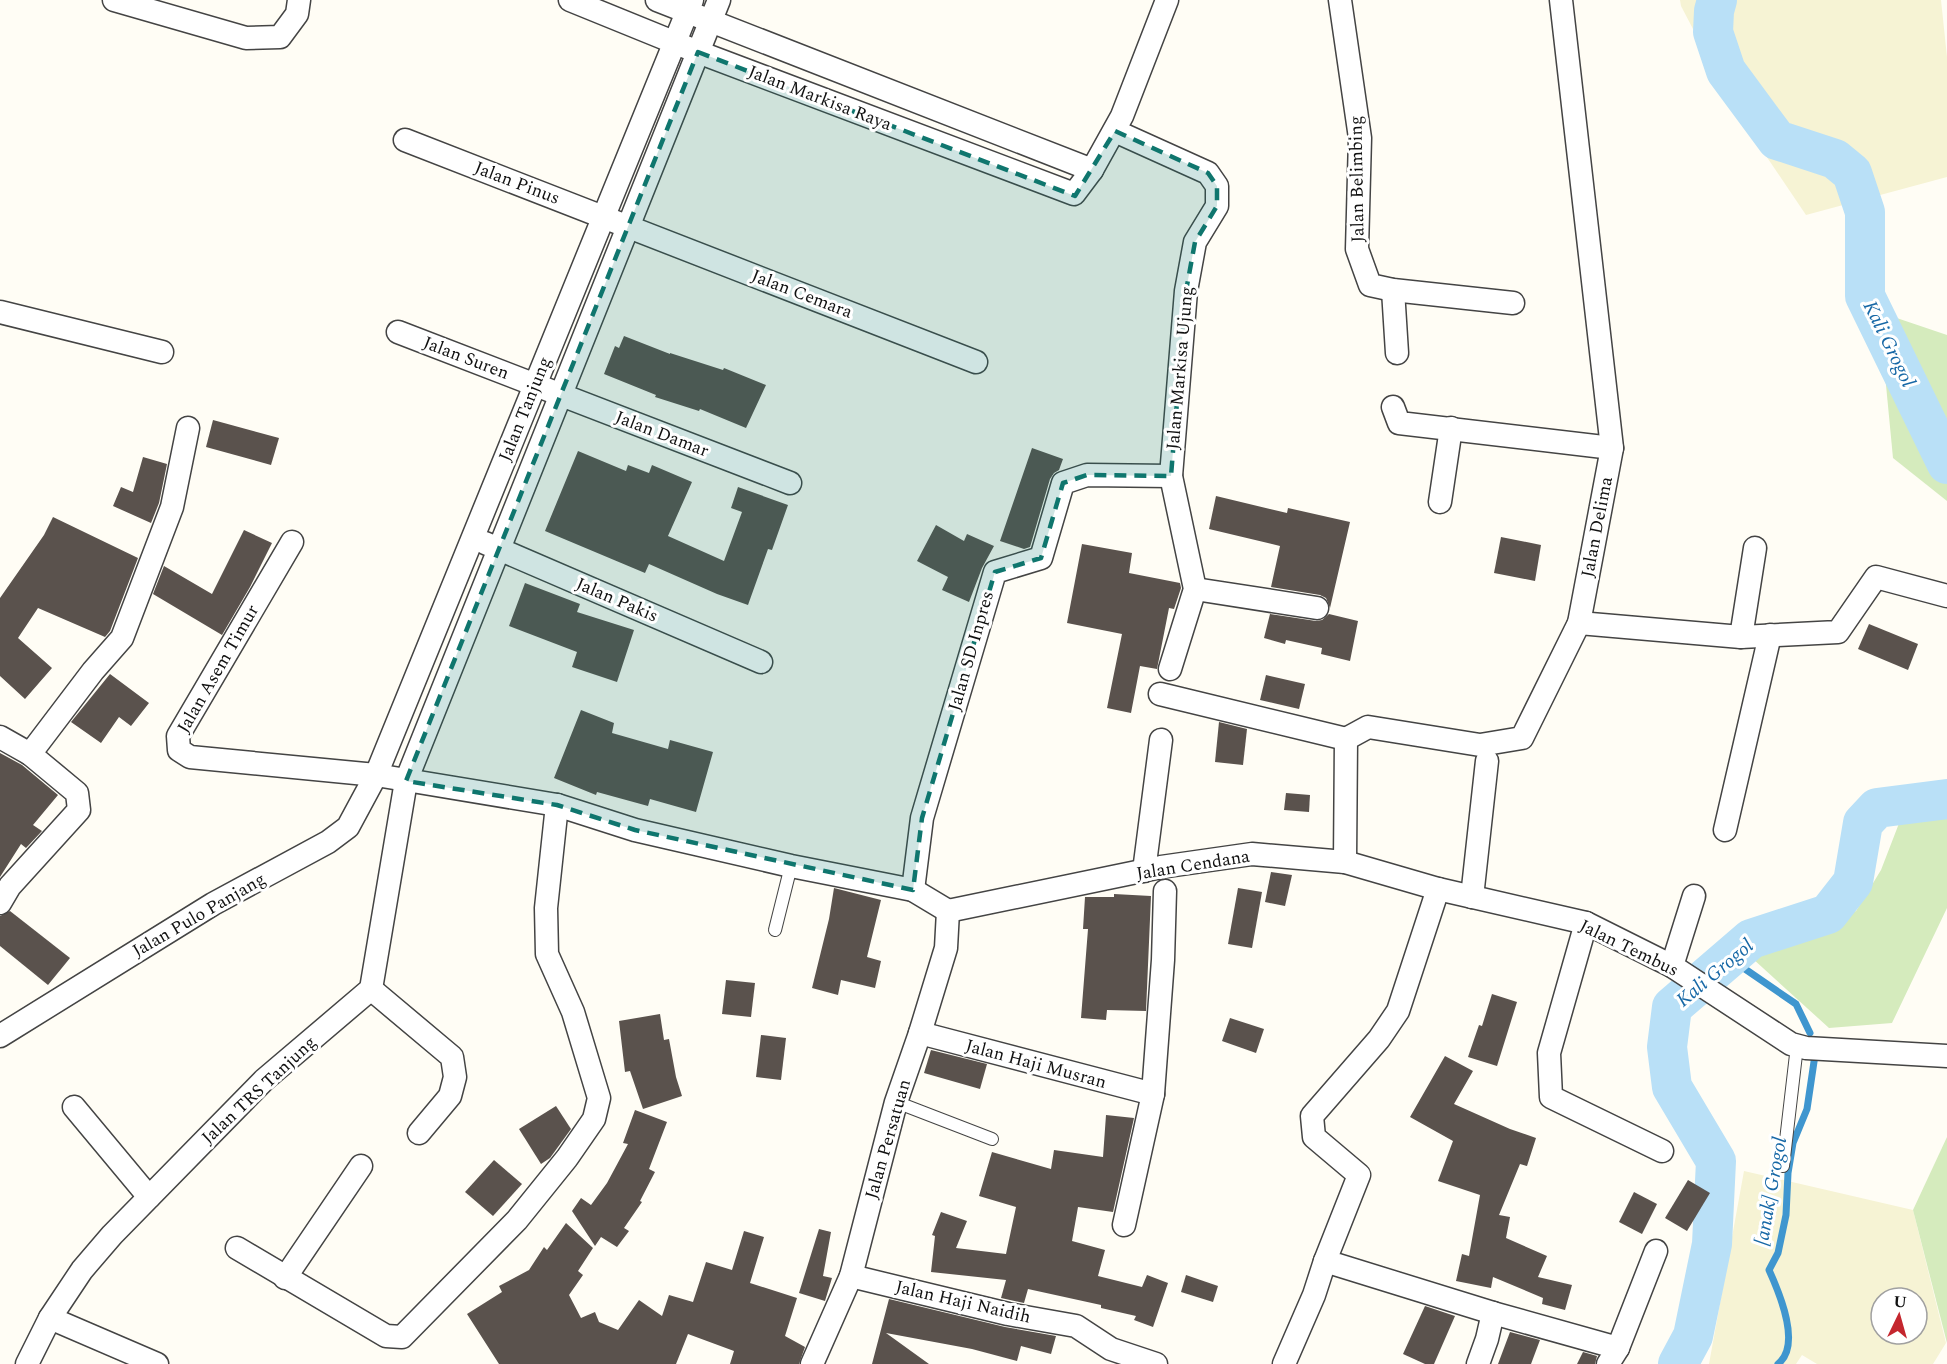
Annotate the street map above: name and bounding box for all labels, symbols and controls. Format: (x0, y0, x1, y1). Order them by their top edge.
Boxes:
street label: Jalan Markisa Raya (744, 58, 896, 138)
street label: Jalan Belimbing (1342, 115, 1372, 243)
street label: Jalan Pinus (470, 154, 564, 212)
street label: Jalan Cemara (748, 262, 857, 326)
street label: Jalan Markisa Ujung (1159, 285, 1201, 451)
water label: Kali Grogol (1855, 295, 1923, 393)
street label: Jalan Suren (419, 329, 513, 387)
street label: Jalan Tanjung (492, 353, 558, 465)
street label: Jalan Damar (611, 404, 713, 464)
street label: Jalan Delima (1574, 474, 1620, 580)
street label: Jalan Pakis (572, 571, 662, 629)
street label: Jalan SD Inpres (941, 588, 1001, 714)
street label: Jalan Asem Timur (170, 600, 266, 738)
street label: Jalan Cendana (1134, 843, 1252, 887)
street label: Jalan Pulo Panjang (127, 866, 271, 964)
street label: Jalan Tembus (1575, 912, 1683, 984)
water label: Kali Grogol (1670, 931, 1760, 1015)
street label: Jalan TRS Tanjung (195, 1029, 323, 1151)
street label: Jalan Haji Musran (962, 1032, 1110, 1096)
street label: Jalan Persatuan (858, 1076, 918, 1202)
water label: [anak] Grogol (1747, 1134, 1795, 1248)
street label: Jalan Haji Naidih (893, 1273, 1033, 1331)
north arrow (1869, 1286, 1929, 1346)
text: U (1892, 1290, 1908, 1315)

